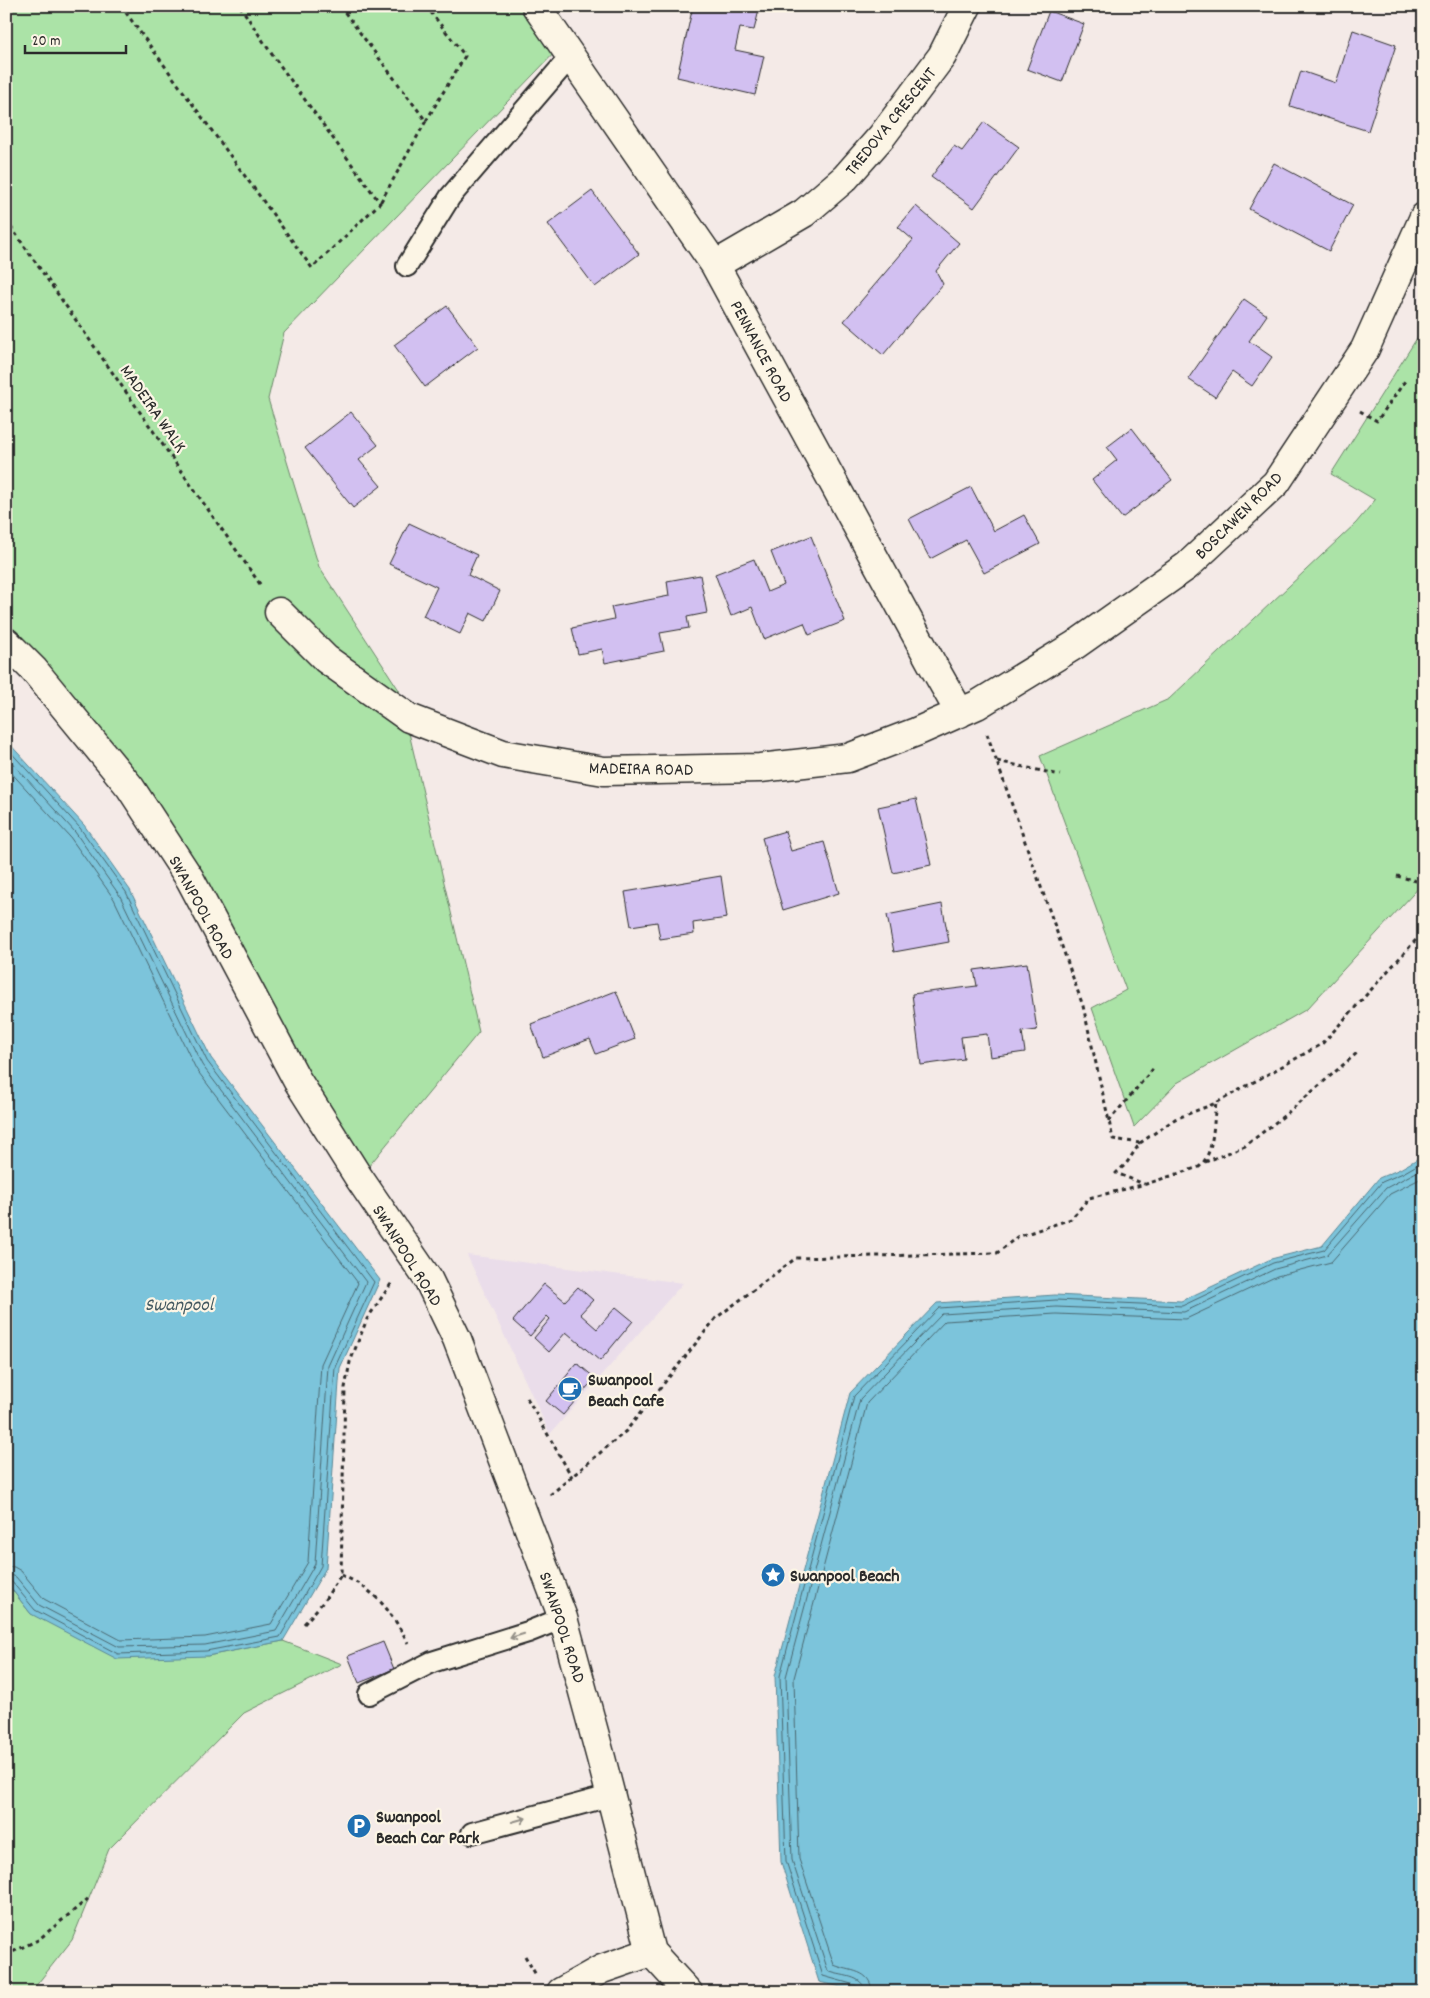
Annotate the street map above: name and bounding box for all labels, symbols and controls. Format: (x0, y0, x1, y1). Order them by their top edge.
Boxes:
scale bar (25, 22, 126, 54)
text: 20 m (32, 31, 60, 53)
street label: TREDOVA CRESCENT (840, 63, 944, 182)
street label: PENNANCE ROAD (722, 297, 797, 408)
street label: MADEIRA WALK (112, 360, 191, 458)
street label: BOSCAWEN ROAD (1190, 467, 1289, 566)
street label: MADEIRA ROAD (589, 757, 693, 784)
street label: SWANPOOL ROAD (161, 852, 239, 965)
street label: SWANPOOL ROAD (365, 1201, 447, 1312)
water label: Swanpool (145, 1293, 215, 1320)
place label: Swanpool Beach Cafe (588, 1369, 664, 1415)
cafe icon: Swanpool Beach Cafe (557, 1376, 583, 1402)
place icon: Swanpool Beach (760, 1562, 786, 1588)
place label: Swanpool Beach (790, 1565, 899, 1590)
street label: SWANPOOL ROAD (531, 1569, 590, 1687)
one-way arrow (510, 1631, 526, 1641)
place label: Swanpool Beach Car Park (376, 1806, 480, 1852)
parking icon: Swanpool Beach Car Park (346, 1813, 372, 1839)
one-way arrow (511, 1815, 527, 1825)

